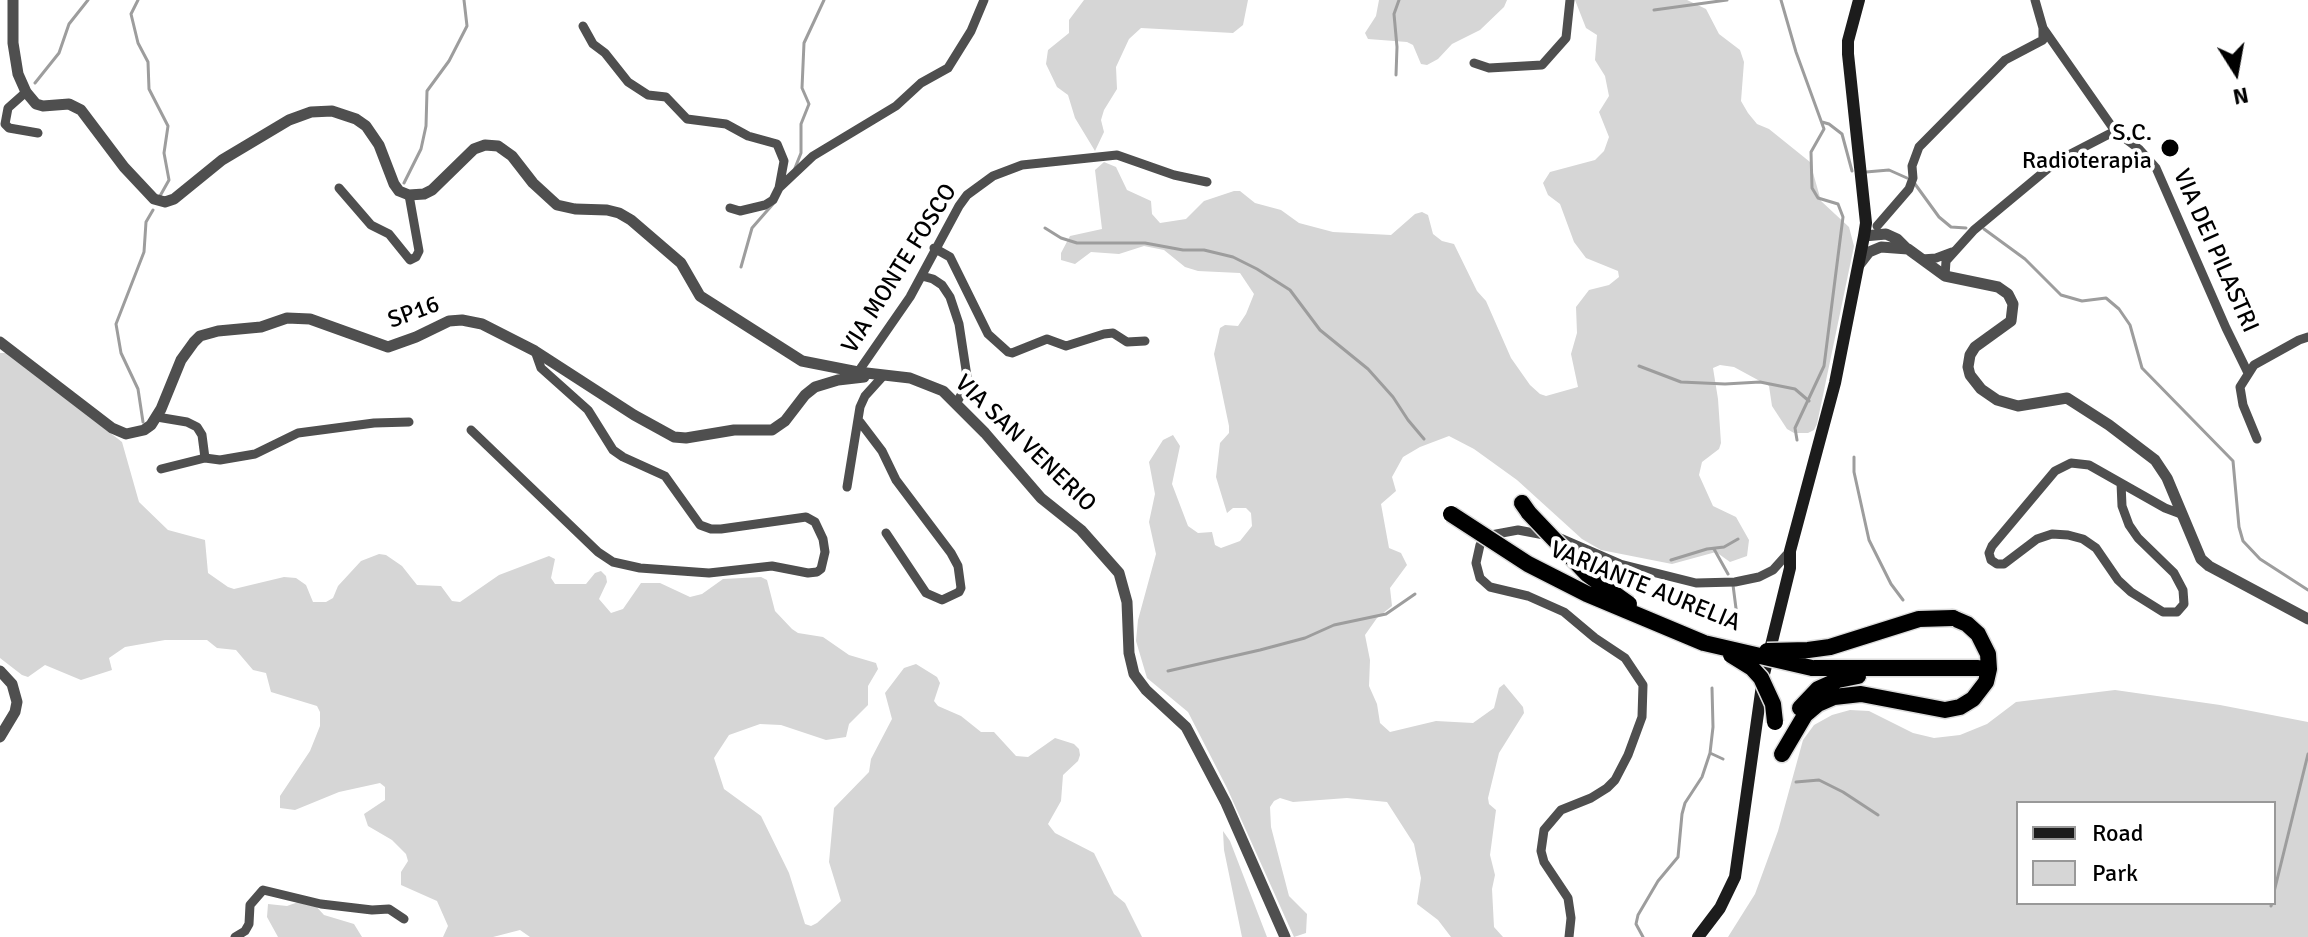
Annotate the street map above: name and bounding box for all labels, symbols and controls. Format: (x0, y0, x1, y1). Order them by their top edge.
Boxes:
north arrow (2196, 32, 2276, 112)
text: N (2231, 81, 2251, 111)
place label: S.C. Radioterapia (2022, 120, 2152, 176)
marker: S.C. Radioterapia (2159, 137, 2181, 159)
street label: VIA DEI PILASTRI (2166, 165, 2264, 337)
street label: VIA MONTE FOSCO (836, 179, 964, 359)
street label: SP16 (384, 290, 444, 336)
street label: VIA SAN VENERIO (948, 369, 1102, 519)
street label: VARIANTE AURELIA (1546, 536, 1744, 638)
legend (2016, 801, 2276, 905)
text: Road (2092, 818, 2143, 848)
text: Park (2092, 858, 2138, 888)

